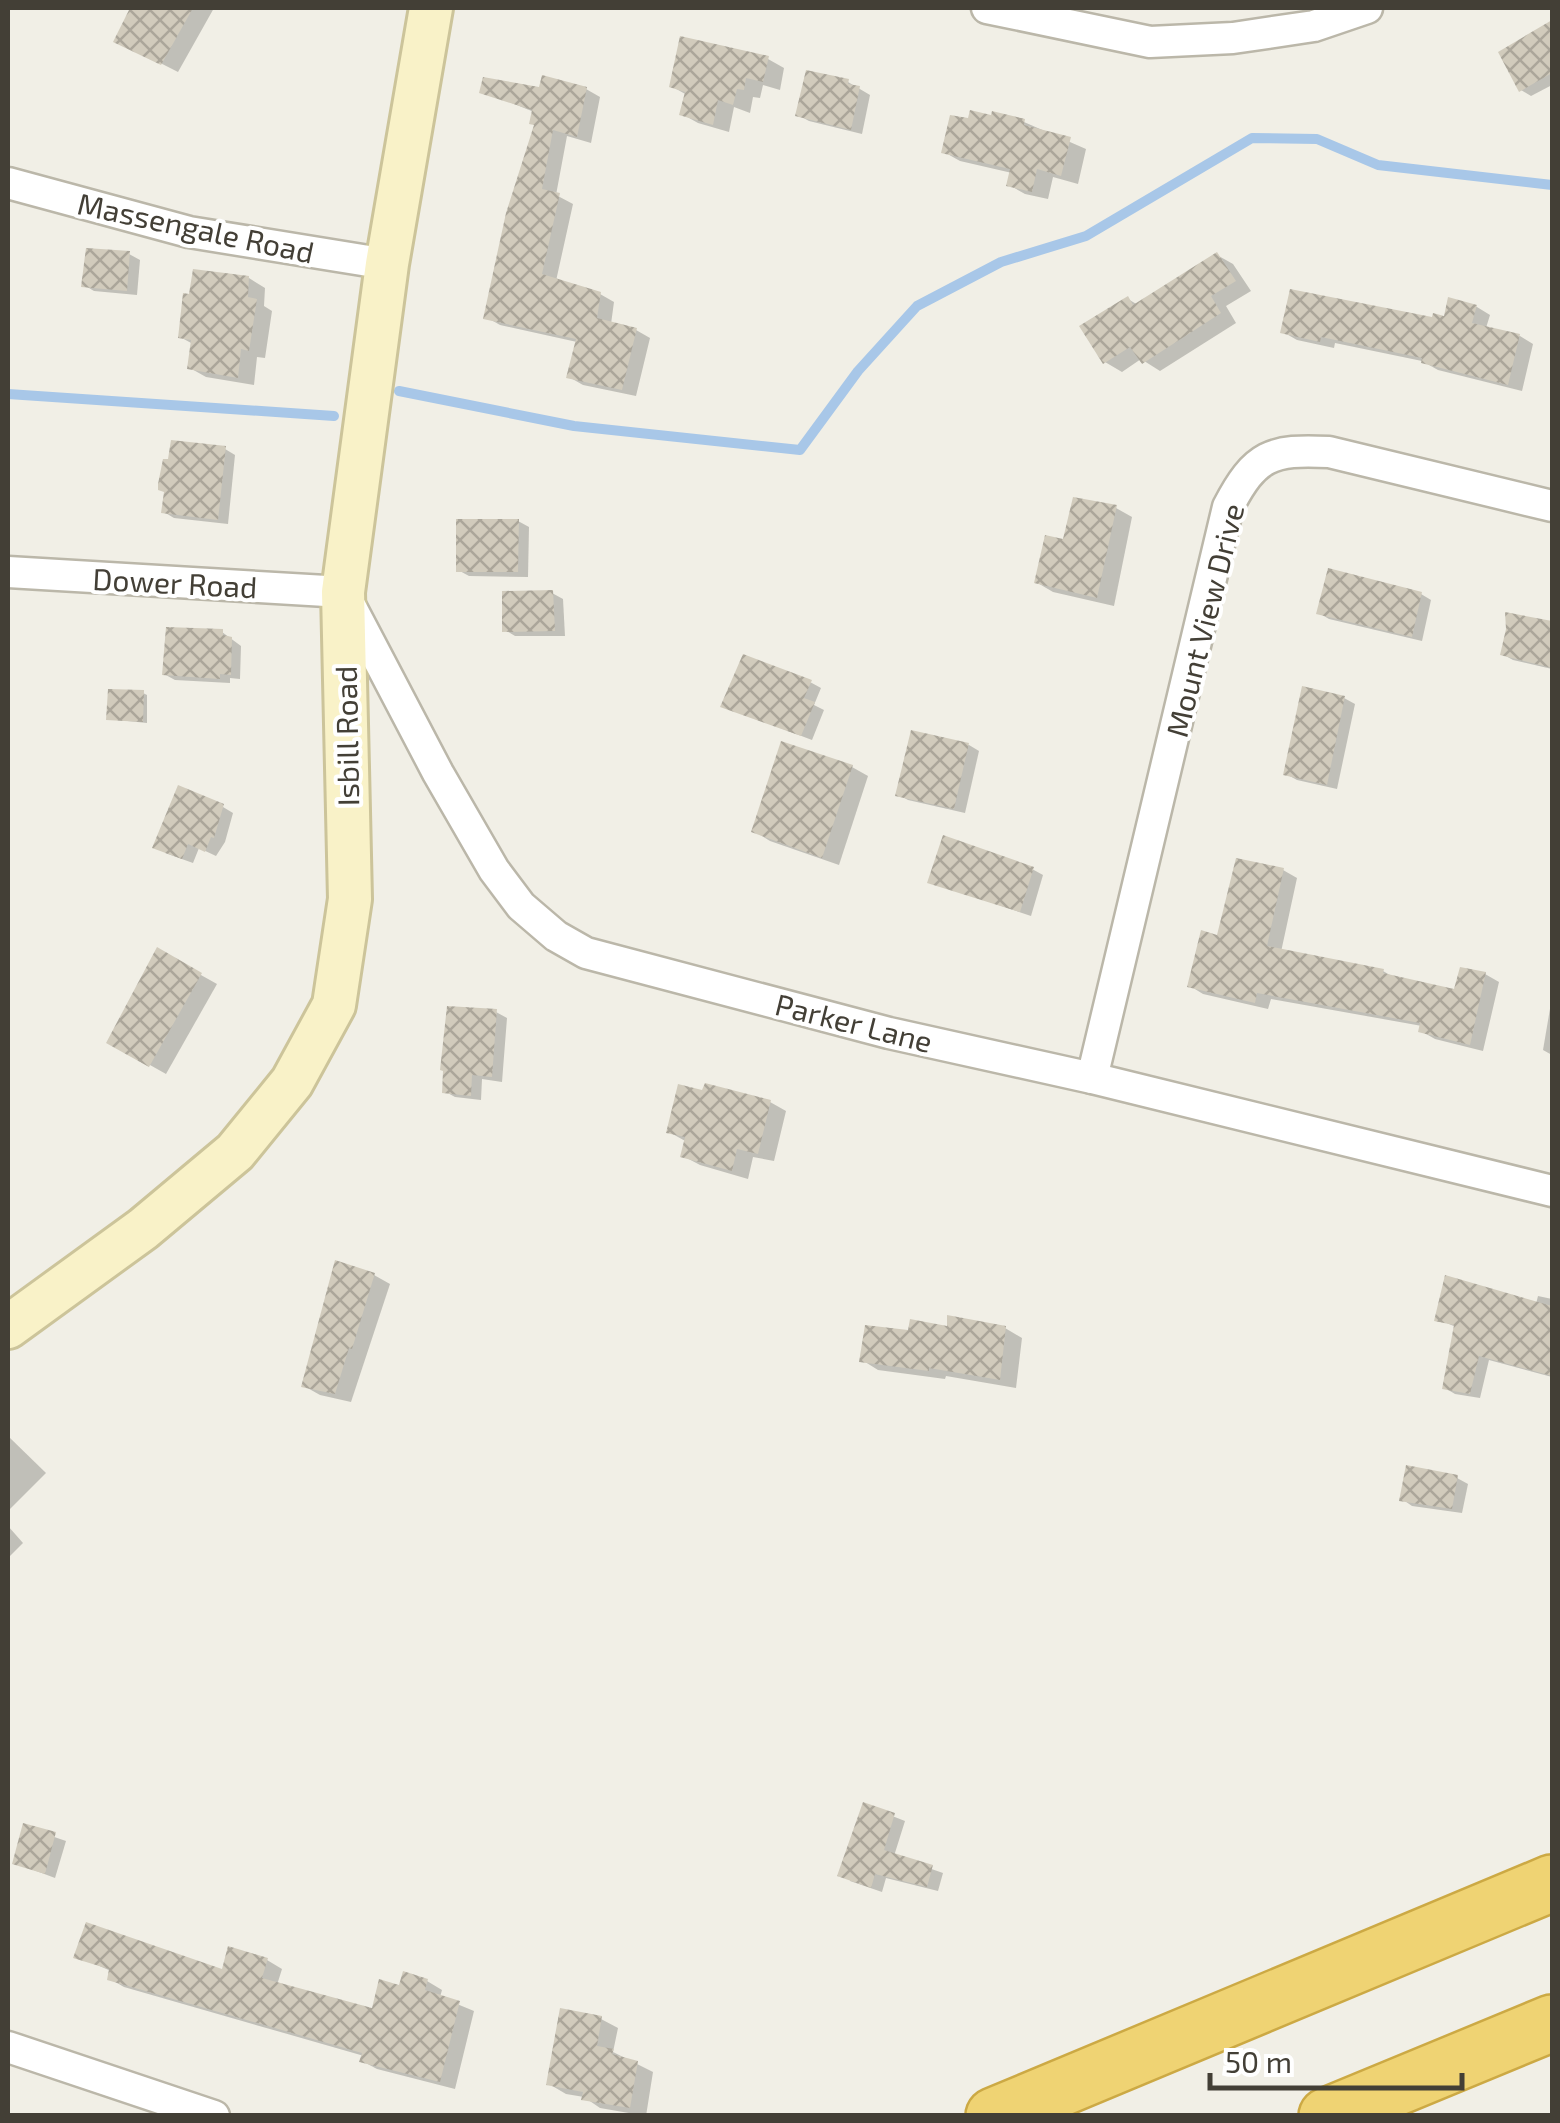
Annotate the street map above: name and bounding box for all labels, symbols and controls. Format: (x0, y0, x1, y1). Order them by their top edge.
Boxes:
street label: Massengale Road (75, 184, 317, 270)
street label: Mount View Drive (1158, 500, 1250, 740)
street label: Dower Road (92, 560, 258, 604)
street label: Isbill Road (327, 665, 365, 807)
street label: Parker Lane (772, 985, 936, 1059)
scale bar (1210, 2028, 1462, 2090)
text: 50 m (1225, 2043, 1292, 2079)

